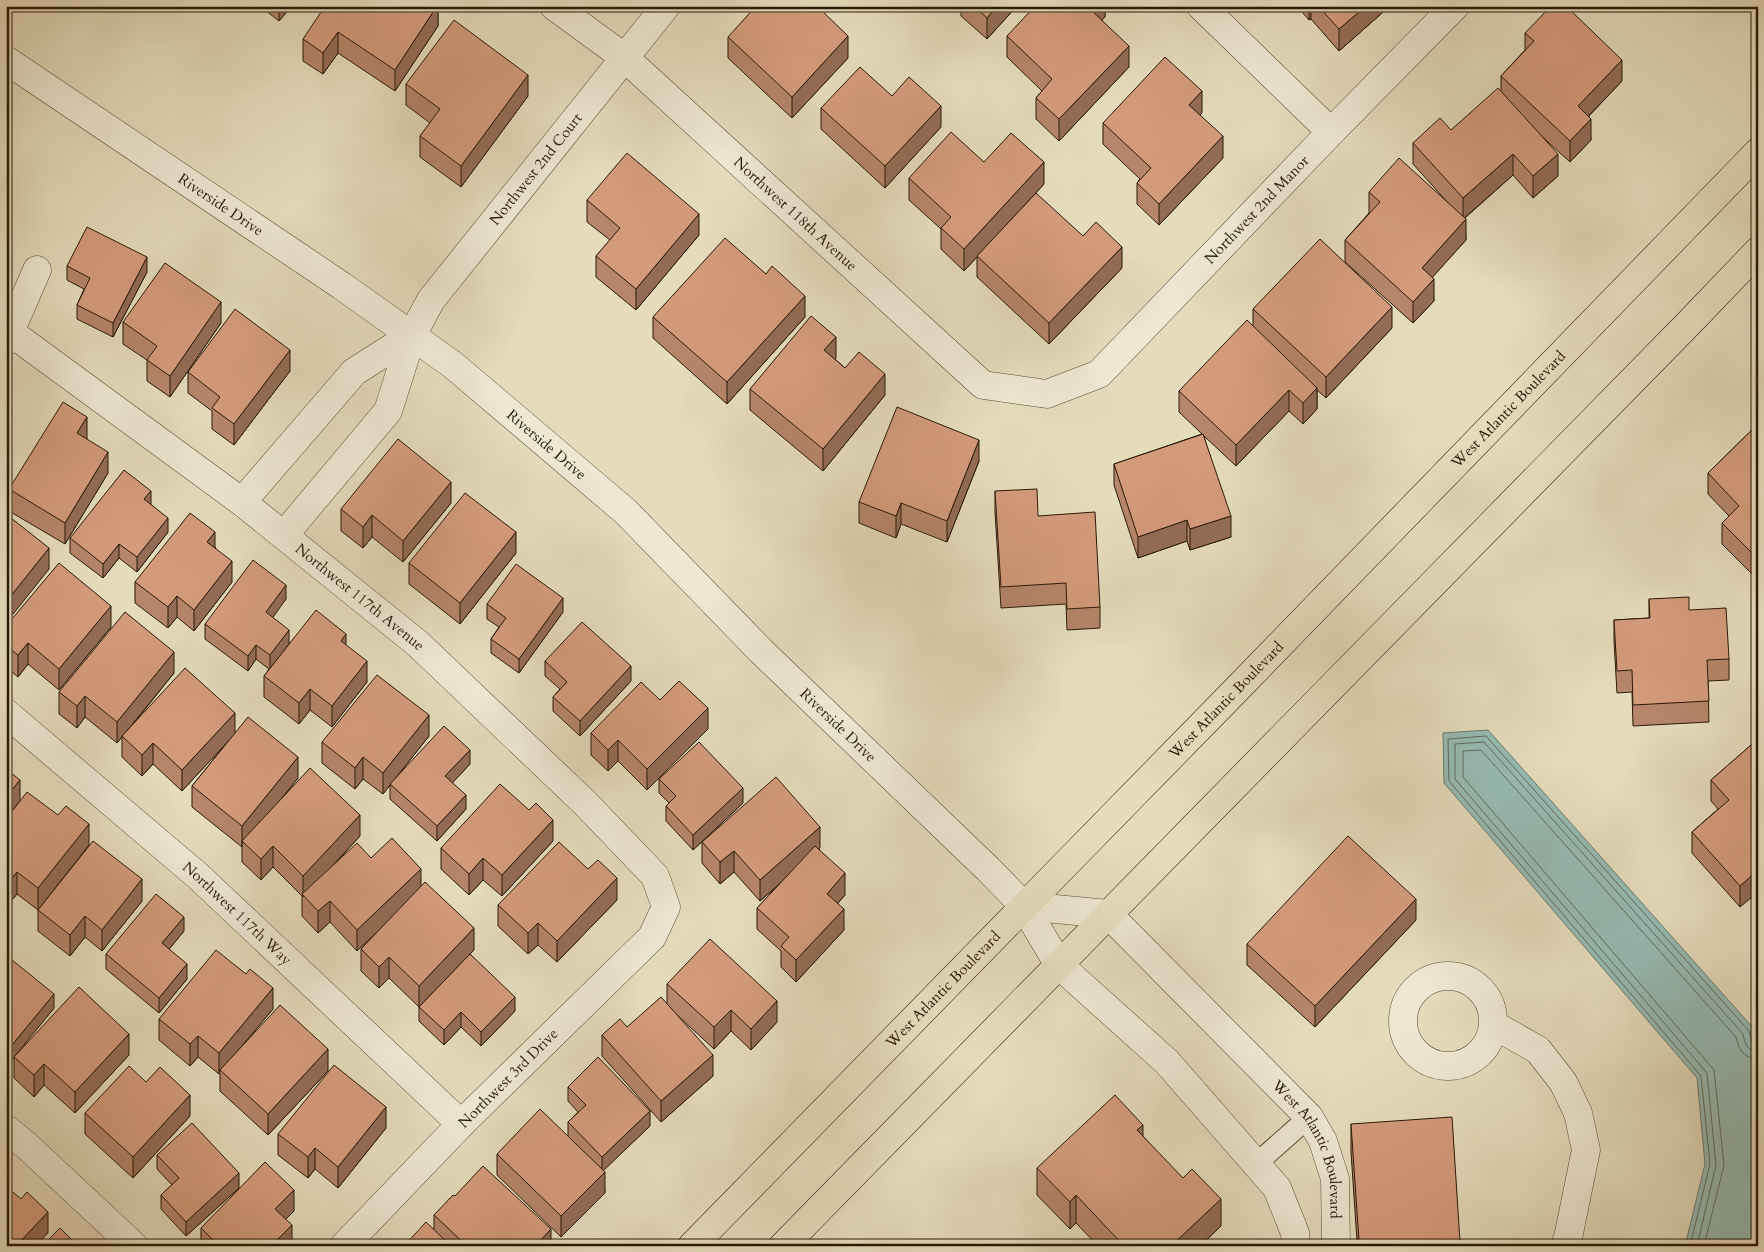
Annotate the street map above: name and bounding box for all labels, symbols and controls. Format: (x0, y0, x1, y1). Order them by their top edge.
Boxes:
street label: Northwest 2nd Court (485, 109, 587, 229)
street label: Northwest 2nd Manor (1200, 151, 1314, 268)
street label: Northwest 118th Avenue (729, 152, 862, 276)
street label: Riverside Drive (174, 169, 268, 241)
street label: West Atlantic Boulevard (1446, 346, 1570, 473)
street label: Riverside Drive (502, 405, 591, 484)
street label: Northwest 117th Avenue (291, 539, 429, 655)
street label: West Atlantic Boulevard (1164, 637, 1288, 763)
street label: Riverside Drive (796, 684, 881, 767)
street label: Northwest 117th Way (178, 857, 296, 970)
street label: West Atlantic Boulevard (881, 927, 1005, 1053)
street label: Northwest 3rd Drive (454, 1024, 562, 1132)
street label: West Atlantic Boulevard (1267, 1075, 1346, 1219)

